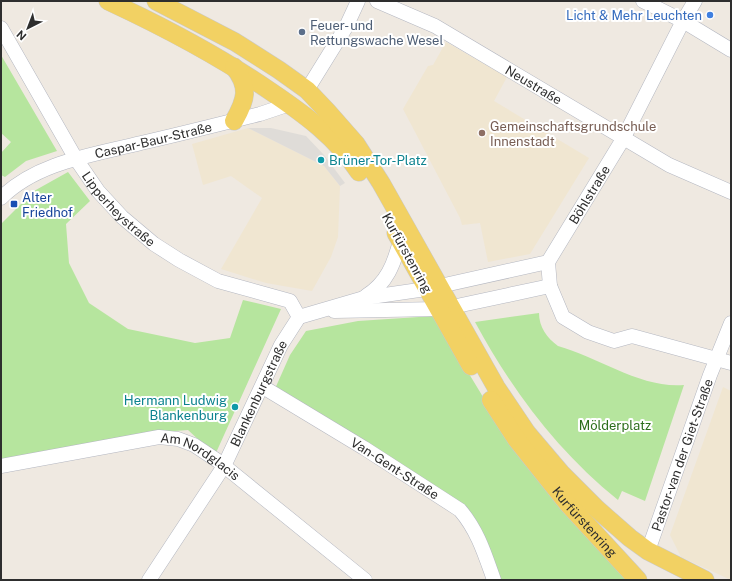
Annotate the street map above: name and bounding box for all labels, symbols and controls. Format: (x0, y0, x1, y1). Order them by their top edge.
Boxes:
north arrow (8, 8, 48, 48)
place label: Licht & Mehr Leuchten (566, 8, 702, 23)
marker: Licht & Mehr Leuchten (705, 10, 715, 20)
place label: Feuer- und Rettungswache Wesel (310, 18, 443, 48)
marker: Feuer- und Rettungswache Wesel (297, 27, 307, 37)
text: N (14, 28, 29, 43)
street label: Neustraße (503, 62, 565, 107)
street label: Caspar-Baur-Straße (93, 119, 213, 161)
place label: Gemeinschaftsgrundschule Innenstadt (490, 119, 656, 149)
marker: Gemeinschaftsgrundschule Innenstadt (477, 128, 487, 138)
place label: Brüner-Tor-Platz (329, 153, 427, 168)
marker: Brüner-Tor-Platz (316, 155, 326, 165)
street label: Böhlstraße (566, 162, 613, 227)
street label: Lipperheystraße (79, 168, 158, 249)
place label: Alter Friedhof (22, 190, 73, 220)
marker: Alter Friedhof (9, 199, 19, 209)
street label: Kurfürstenring (379, 210, 435, 296)
street label: Blankenburgstraße (227, 337, 290, 449)
street label: Pastor-van der Giet-Straße (648, 377, 716, 533)
place label: Hermann Ludwig Blankenburg (124, 393, 227, 423)
marker: Hermann Ludwig Blankenburg (230, 402, 240, 412)
park label: Mölderplatz (579, 418, 651, 433)
street label: Am Nordglacis (160, 430, 243, 483)
street label: Van-Gent-Straße (348, 434, 442, 502)
street label: Kurfürstenring (550, 483, 620, 560)

